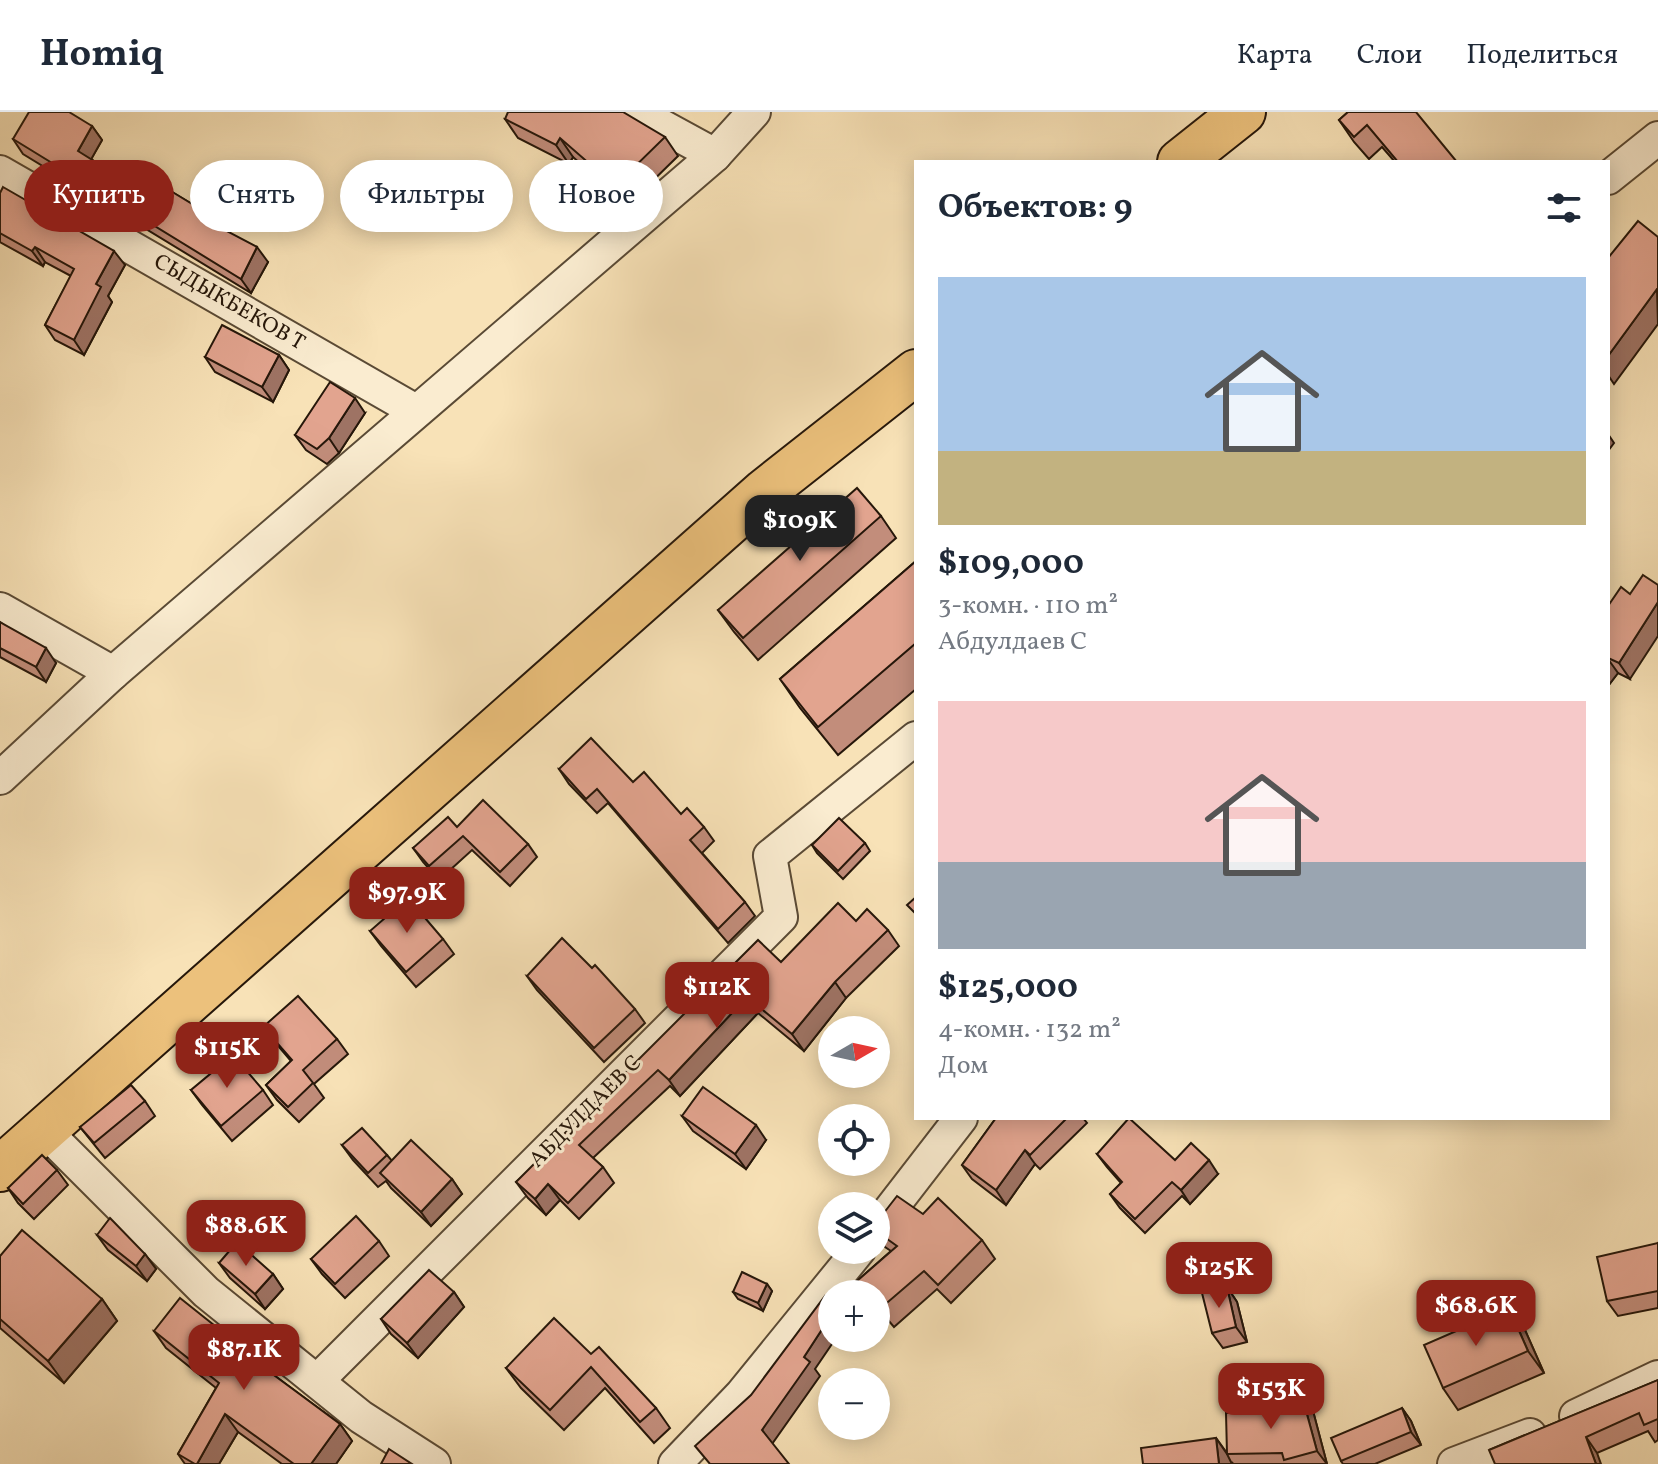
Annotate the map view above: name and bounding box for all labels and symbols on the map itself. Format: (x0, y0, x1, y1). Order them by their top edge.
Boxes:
street label: СЫДЫКБЕКОВ Т (148, 247, 311, 359)
pin: $109K (744, 495, 856, 563)
pin: $97.9K (342, 867, 472, 935)
pin: $112K (661, 962, 773, 1030)
north arrow (818, 1016, 890, 1088)
pin: $115K (171, 1022, 283, 1090)
street label: АБДУЛДАЕВ С (523, 1049, 649, 1175)
pin: $88.6K (181, 1200, 311, 1268)
pin: $125K (1163, 1242, 1275, 1310)
pin: $68.6K (1411, 1280, 1541, 1348)
pin: $87.1K (179, 1324, 309, 1392)
pin: $153K (1215, 1363, 1327, 1431)

